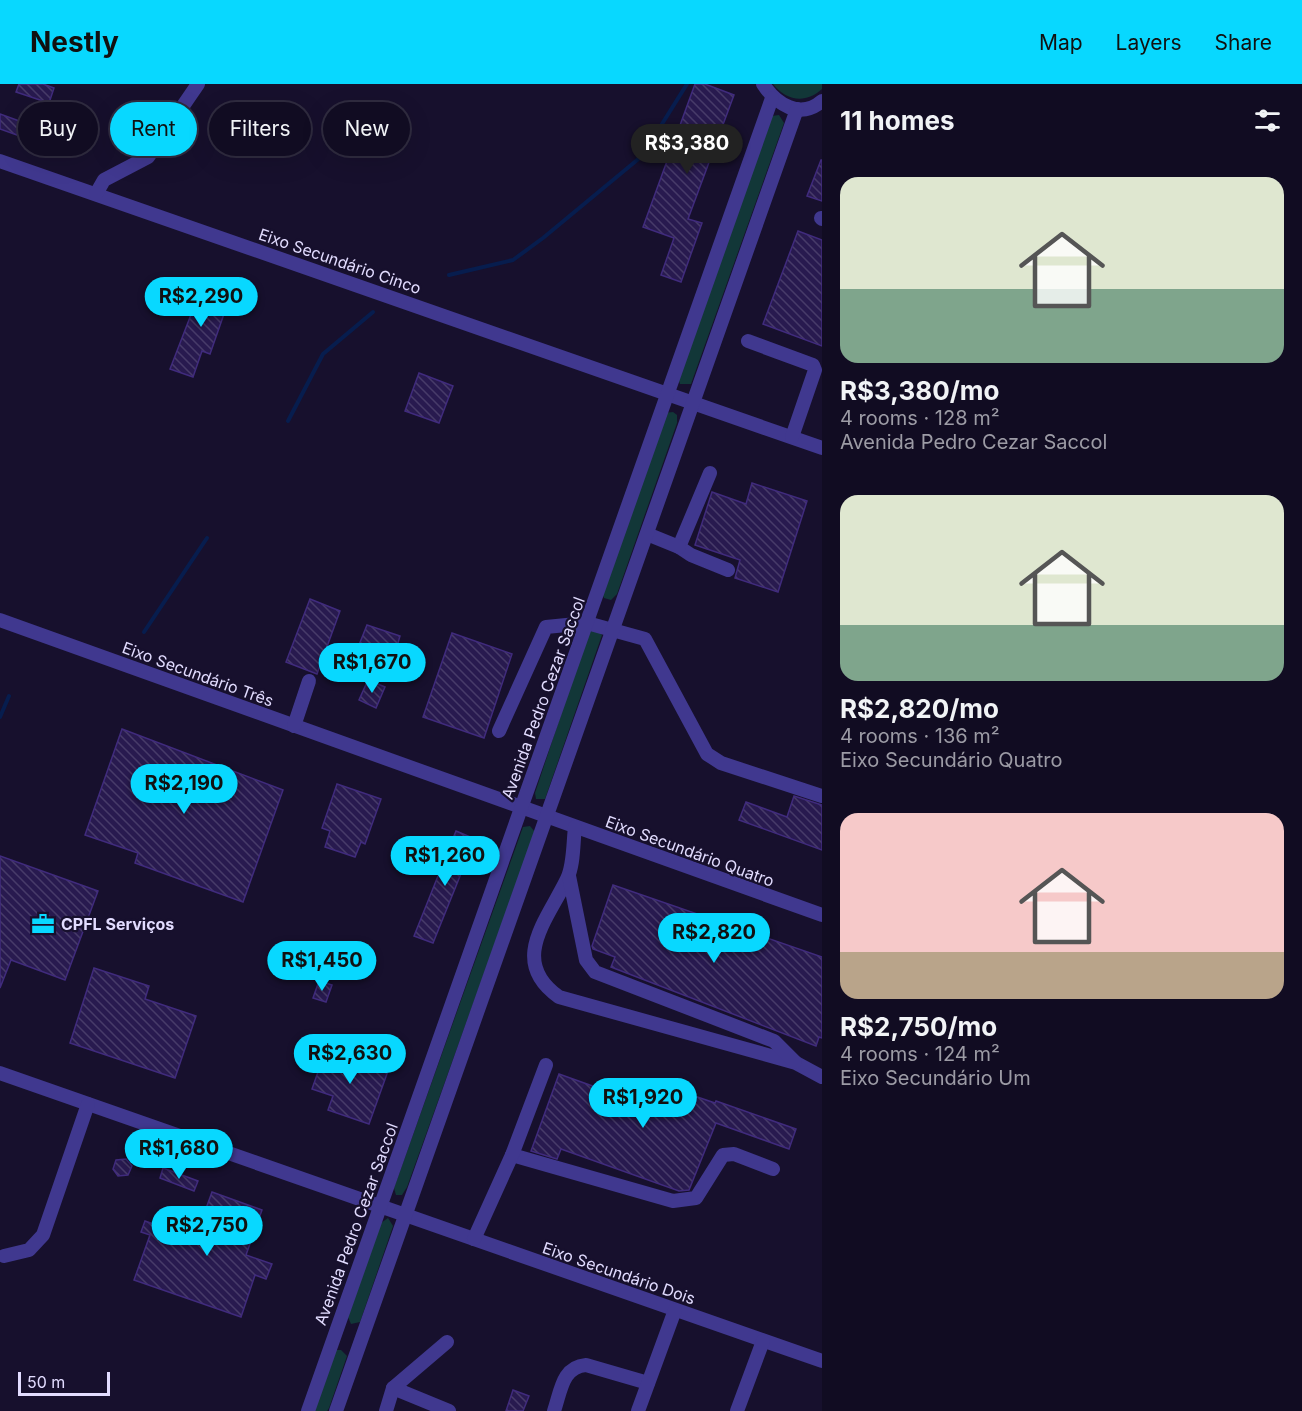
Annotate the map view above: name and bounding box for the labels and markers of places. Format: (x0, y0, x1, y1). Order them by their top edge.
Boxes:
pin: R$3,380 (632, 124, 742, 175)
pin: R$2,290 (146, 277, 256, 328)
pin: R$1,670 (317, 643, 427, 694)
pin: R$2,190 (129, 764, 239, 815)
pin: R$1,260 (390, 836, 500, 887)
office icon: CPFL Serviços (30, 911, 56, 937)
pin: R$2,820 (659, 913, 769, 964)
place label: CPFL Serviços (61, 914, 174, 934)
pin: R$1,450 (267, 941, 377, 992)
pin: R$2,630 (295, 1034, 405, 1085)
pin: R$1,920 (588, 1078, 698, 1129)
pin: R$1,680 (124, 1129, 234, 1180)
pin: R$2,750 (152, 1206, 262, 1257)

